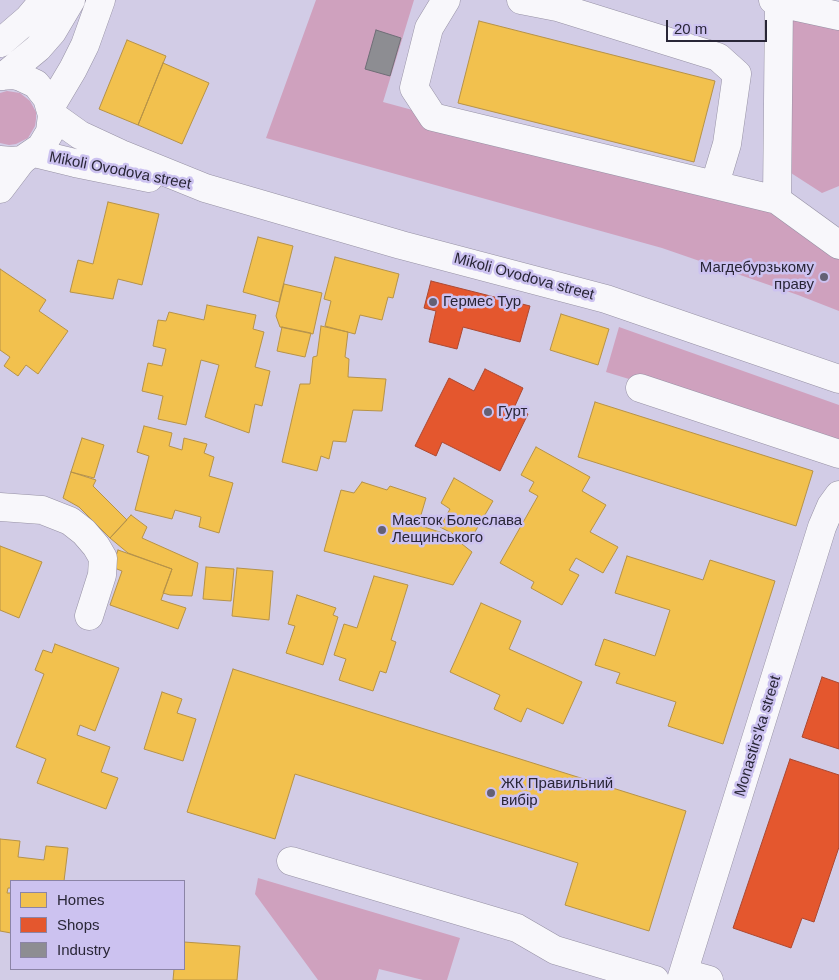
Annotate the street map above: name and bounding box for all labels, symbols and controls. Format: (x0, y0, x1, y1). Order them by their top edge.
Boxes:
scale bar (669, 10, 770, 42)
text: 20 m (674, 20, 707, 37)
street label: Mikoli Ovodova street (47, 148, 193, 194)
street label: Mikoli Ovodova street (452, 250, 596, 304)
place label: Магдебурзькому праву (700, 259, 814, 294)
marker: Магдебурзькому праву (818, 271, 830, 283)
place label: Гермес Тур (443, 293, 521, 311)
marker: Гермес Тур (427, 296, 439, 308)
place label: Гурт (498, 403, 527, 421)
marker: Гурт (482, 406, 494, 418)
place label: Маєток Болеслава Лещинського (392, 512, 522, 547)
marker: Маєток Болеслава Лещинського (376, 524, 388, 536)
street label: Monastirs'ka street (731, 673, 785, 799)
place label: ЖК Правильний вибір (501, 775, 613, 810)
marker: ЖК Правильний вибір (485, 787, 497, 799)
legend (10, 880, 185, 970)
text: Homes (57, 891, 105, 908)
text: Shops (57, 916, 100, 933)
text: Industry (57, 941, 110, 958)

